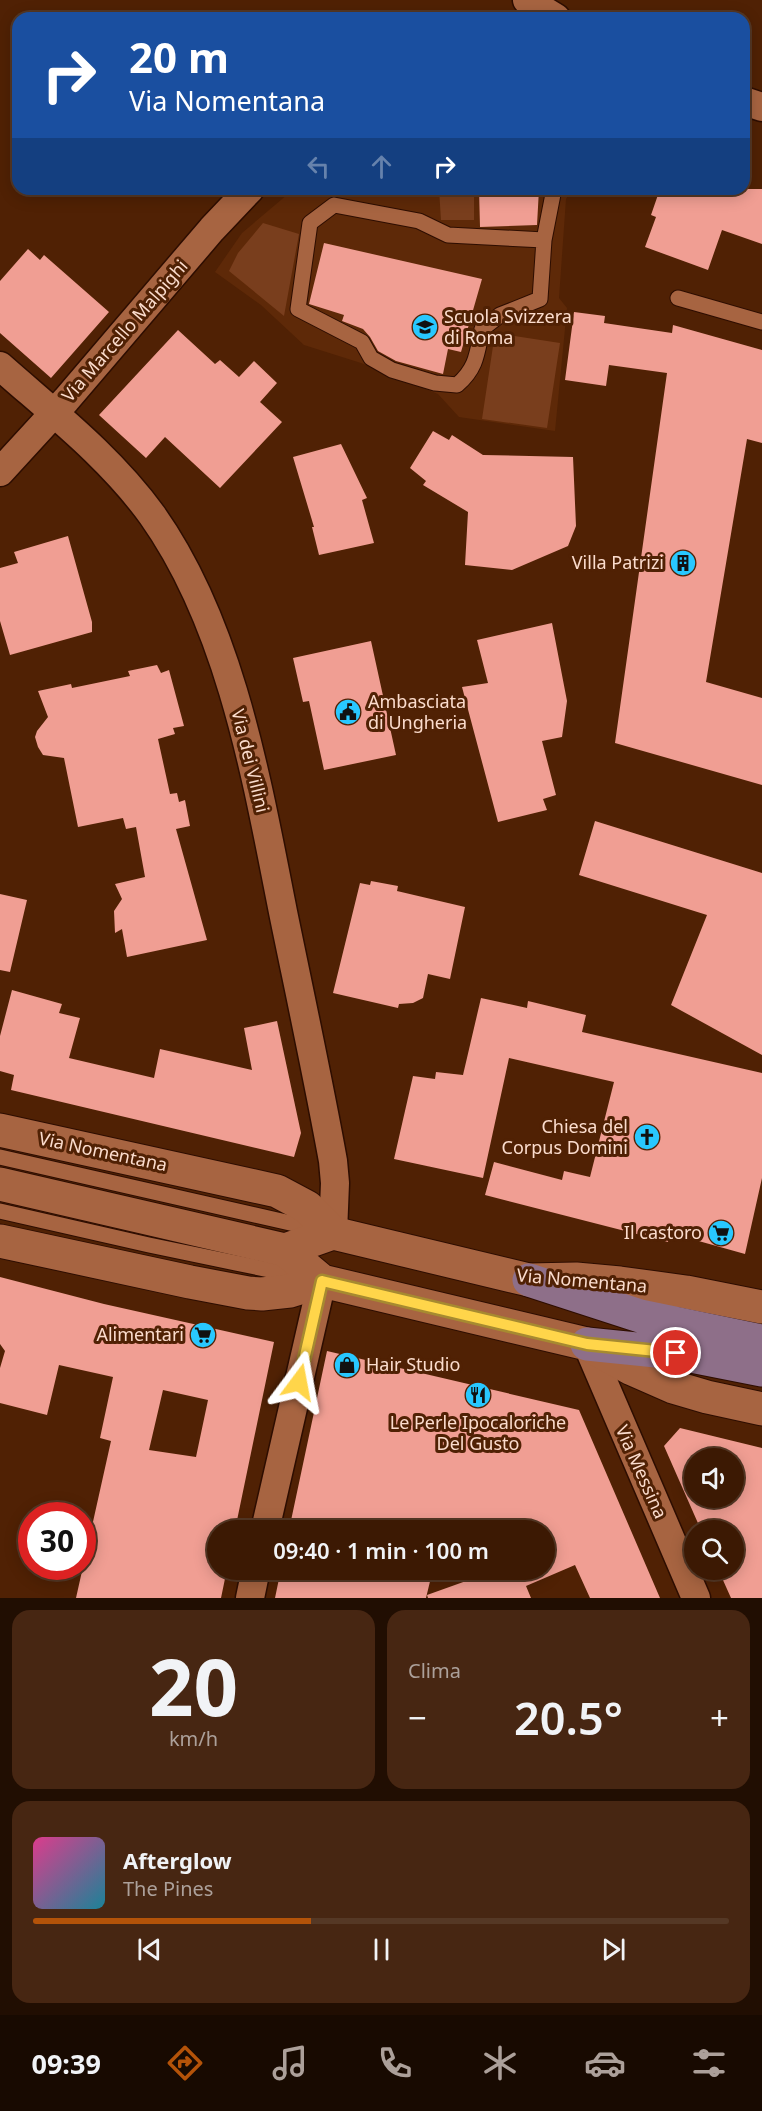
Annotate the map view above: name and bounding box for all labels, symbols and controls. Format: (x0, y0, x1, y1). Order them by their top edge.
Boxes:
text: 20 m (129, 28, 229, 85)
icon: right (30, 36, 108, 114)
text: Via Nomentana (129, 82, 325, 119)
icon: left (302, 150, 335, 183)
icon: ahead (365, 150, 398, 183)
icon: right (428, 150, 461, 183)
street label: Via Marcello Malpighi (56, 254, 193, 407)
place label: Scuola Svizzera di Roma (444, 304, 572, 349)
school or university icon: Scuola Svizzera di Roma (410, 312, 440, 342)
building icon: Villa Patrizi (668, 548, 698, 578)
place label: Villa Patrizi (572, 550, 664, 574)
place label: Ambasciata di Ungheria (368, 689, 467, 734)
public building icon: Ambasciata di Ungheria (333, 697, 363, 727)
street label: Via dei Villini (227, 706, 275, 815)
place label: Chiesa del Corpus Domini (502, 1114, 628, 1159)
church icon: Chiesa del Corpus Domini (632, 1122, 662, 1152)
street label: Via Nomentana (37, 1126, 170, 1176)
supermarket icon: Il castoro (706, 1218, 736, 1248)
place label: Il castoro (624, 1220, 702, 1244)
street label: Via Nomentana (516, 1262, 648, 1298)
supermarket icon: Alimentari (188, 1320, 218, 1350)
place label: Alimentari (96, 1322, 184, 1346)
pin (650, 1327, 701, 1378)
icon: arrive (659, 1336, 692, 1369)
position arrow (267, 1350, 331, 1414)
shop icon: Hair Studio (332, 1350, 362, 1380)
place label: Hair Studio (366, 1352, 460, 1376)
restaurant icon: Le Perle Ipocaloriche Del Gusto (463, 1380, 493, 1410)
place label: Le Perle Ipocaloriche Del Gusto (390, 1410, 566, 1455)
street label: Via Messina (611, 1421, 673, 1522)
map controls (684, 1448, 744, 1580)
button: sound (684, 1448, 744, 1508)
speed limit sign: 30 (18, 1502, 96, 1580)
button: search (684, 1520, 744, 1580)
text: 09:40 · 1 min · 100 m (273, 1535, 489, 1565)
text: 20 (149, 1633, 238, 1739)
text: Clima (408, 1657, 461, 1684)
text: 20.5° (514, 1687, 623, 1748)
text: − (408, 1695, 427, 1740)
text: + (710, 1695, 729, 1740)
text: km/h (169, 1725, 218, 1752)
text: Afterglow (123, 1845, 232, 1875)
text: The Pines (123, 1875, 213, 1902)
icon: previous (133, 1933, 166, 1966)
icon: pause (365, 1933, 398, 1966)
icon: next (597, 1933, 630, 1966)
icon: directions (164, 2042, 206, 2084)
icon: music (269, 2042, 311, 2084)
icon: phone (374, 2042, 416, 2084)
icon: climate (479, 2042, 521, 2084)
icon: car (584, 2042, 626, 2084)
icon: filters (688, 2042, 730, 2084)
text: 09:39 (31, 2045, 101, 2082)

